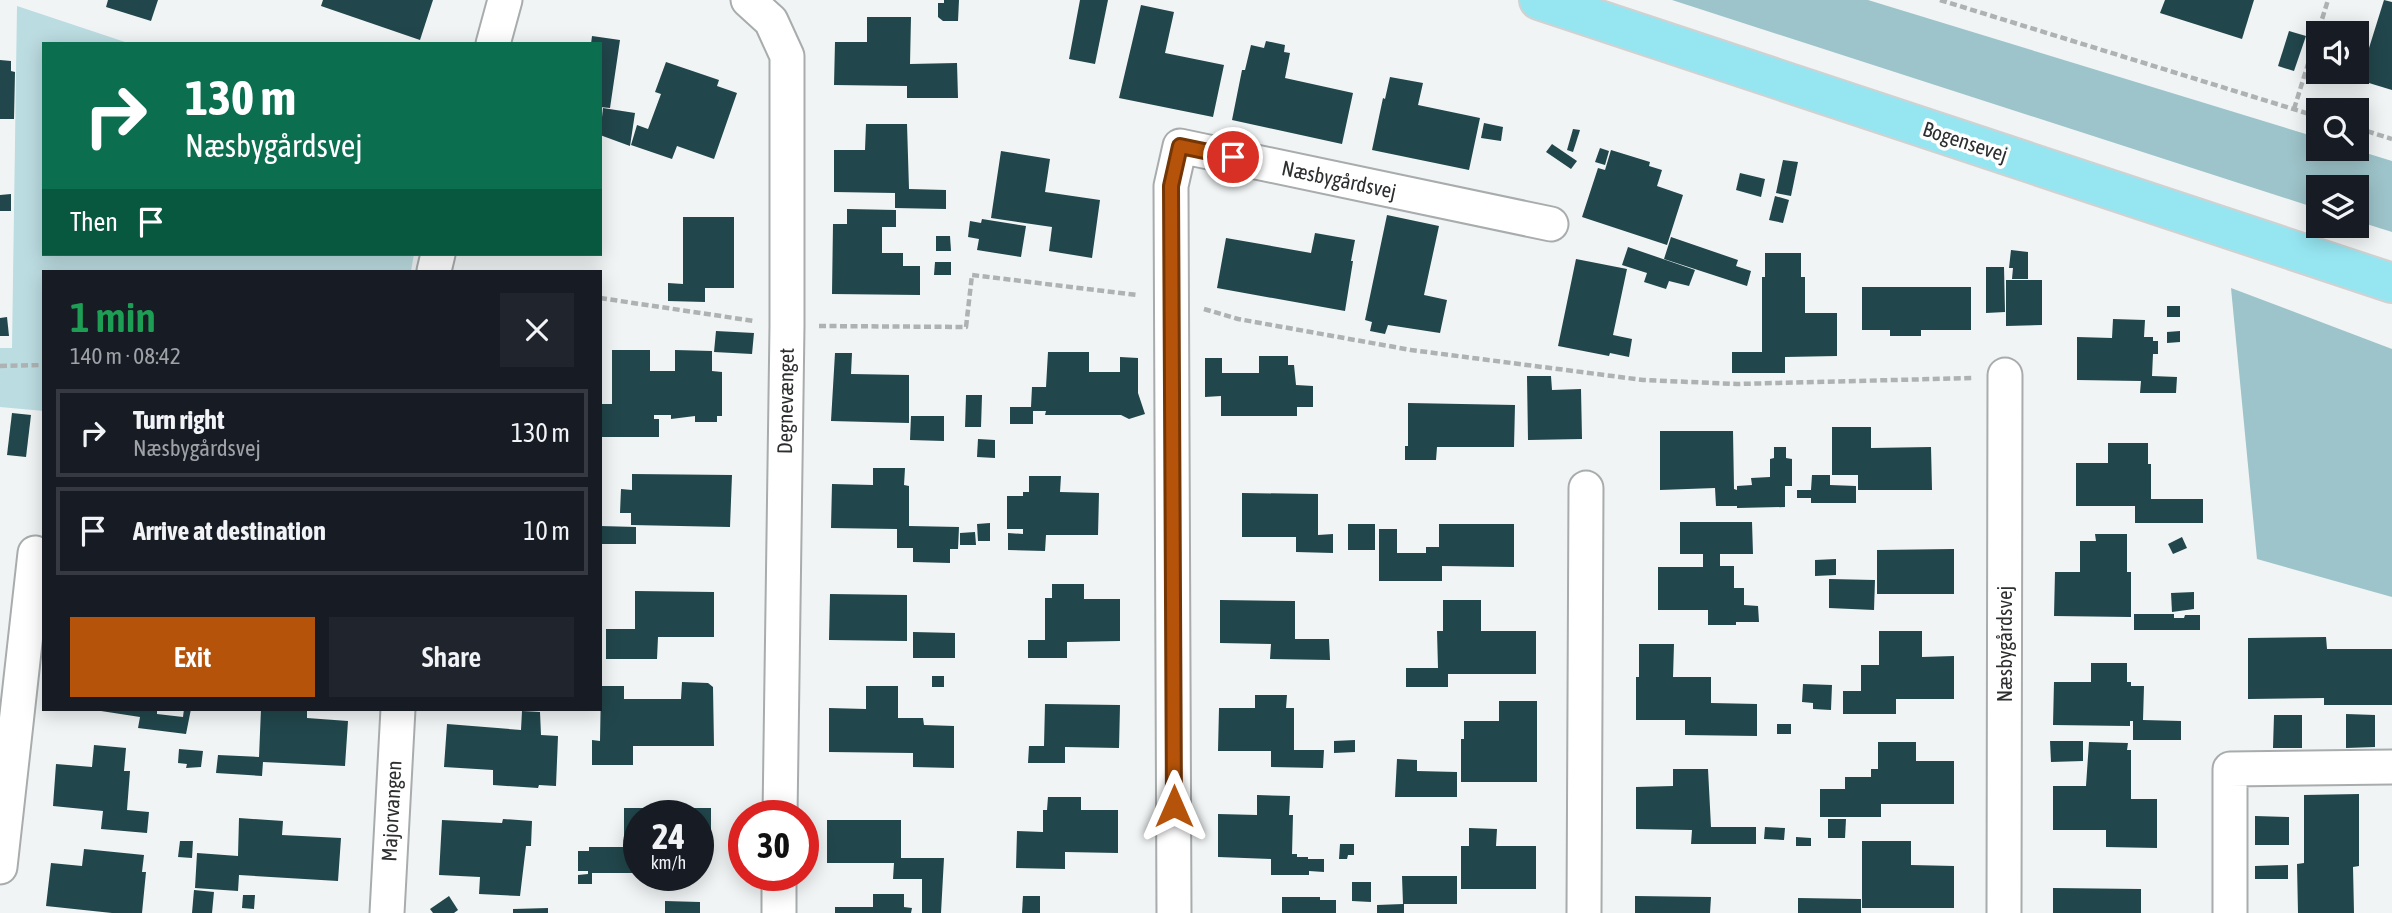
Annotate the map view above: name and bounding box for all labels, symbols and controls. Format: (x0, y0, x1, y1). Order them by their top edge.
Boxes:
map controls (2306, 21, 2369, 238)
button: sound (2306, 21, 2369, 84)
text: 130 m (185, 69, 296, 125)
icon: right (70, 70, 161, 161)
button: search (2306, 98, 2369, 161)
street label: Bogensevej (1920, 116, 2011, 166)
text: Næsbygårdsvej (185, 127, 363, 164)
pin (1203, 127, 1263, 187)
icon: arrive (1214, 138, 1252, 176)
street label: Næsbygårdsvej (1280, 155, 1399, 203)
button: layers (2306, 175, 2369, 238)
icon: arrive (132, 203, 170, 241)
text: Then (70, 207, 118, 237)
text: 1 min (70, 293, 156, 341)
button: close (500, 293, 574, 367)
text: 140 m · 08:42 (70, 343, 181, 369)
street label: Degnevænget (772, 348, 798, 454)
text: Turn right (133, 405, 224, 435)
icon: right (74, 414, 112, 452)
text: 130 m (511, 418, 570, 448)
text: Næsbygårdsvej (133, 435, 261, 461)
icon: arrive (74, 512, 112, 550)
text: Arrive at destination (133, 516, 326, 546)
text: 10 m (523, 516, 570, 546)
street label: Næsbygårdsvej (1992, 586, 2016, 702)
button: Exit (70, 617, 315, 697)
button: Share (329, 617, 574, 697)
street label: Majorvangen (376, 760, 406, 862)
position arrow (1137, 769, 1211, 843)
speed limit sign: 30 (728, 800, 819, 891)
text: 24 (652, 816, 685, 856)
text: km/h (651, 852, 686, 873)

